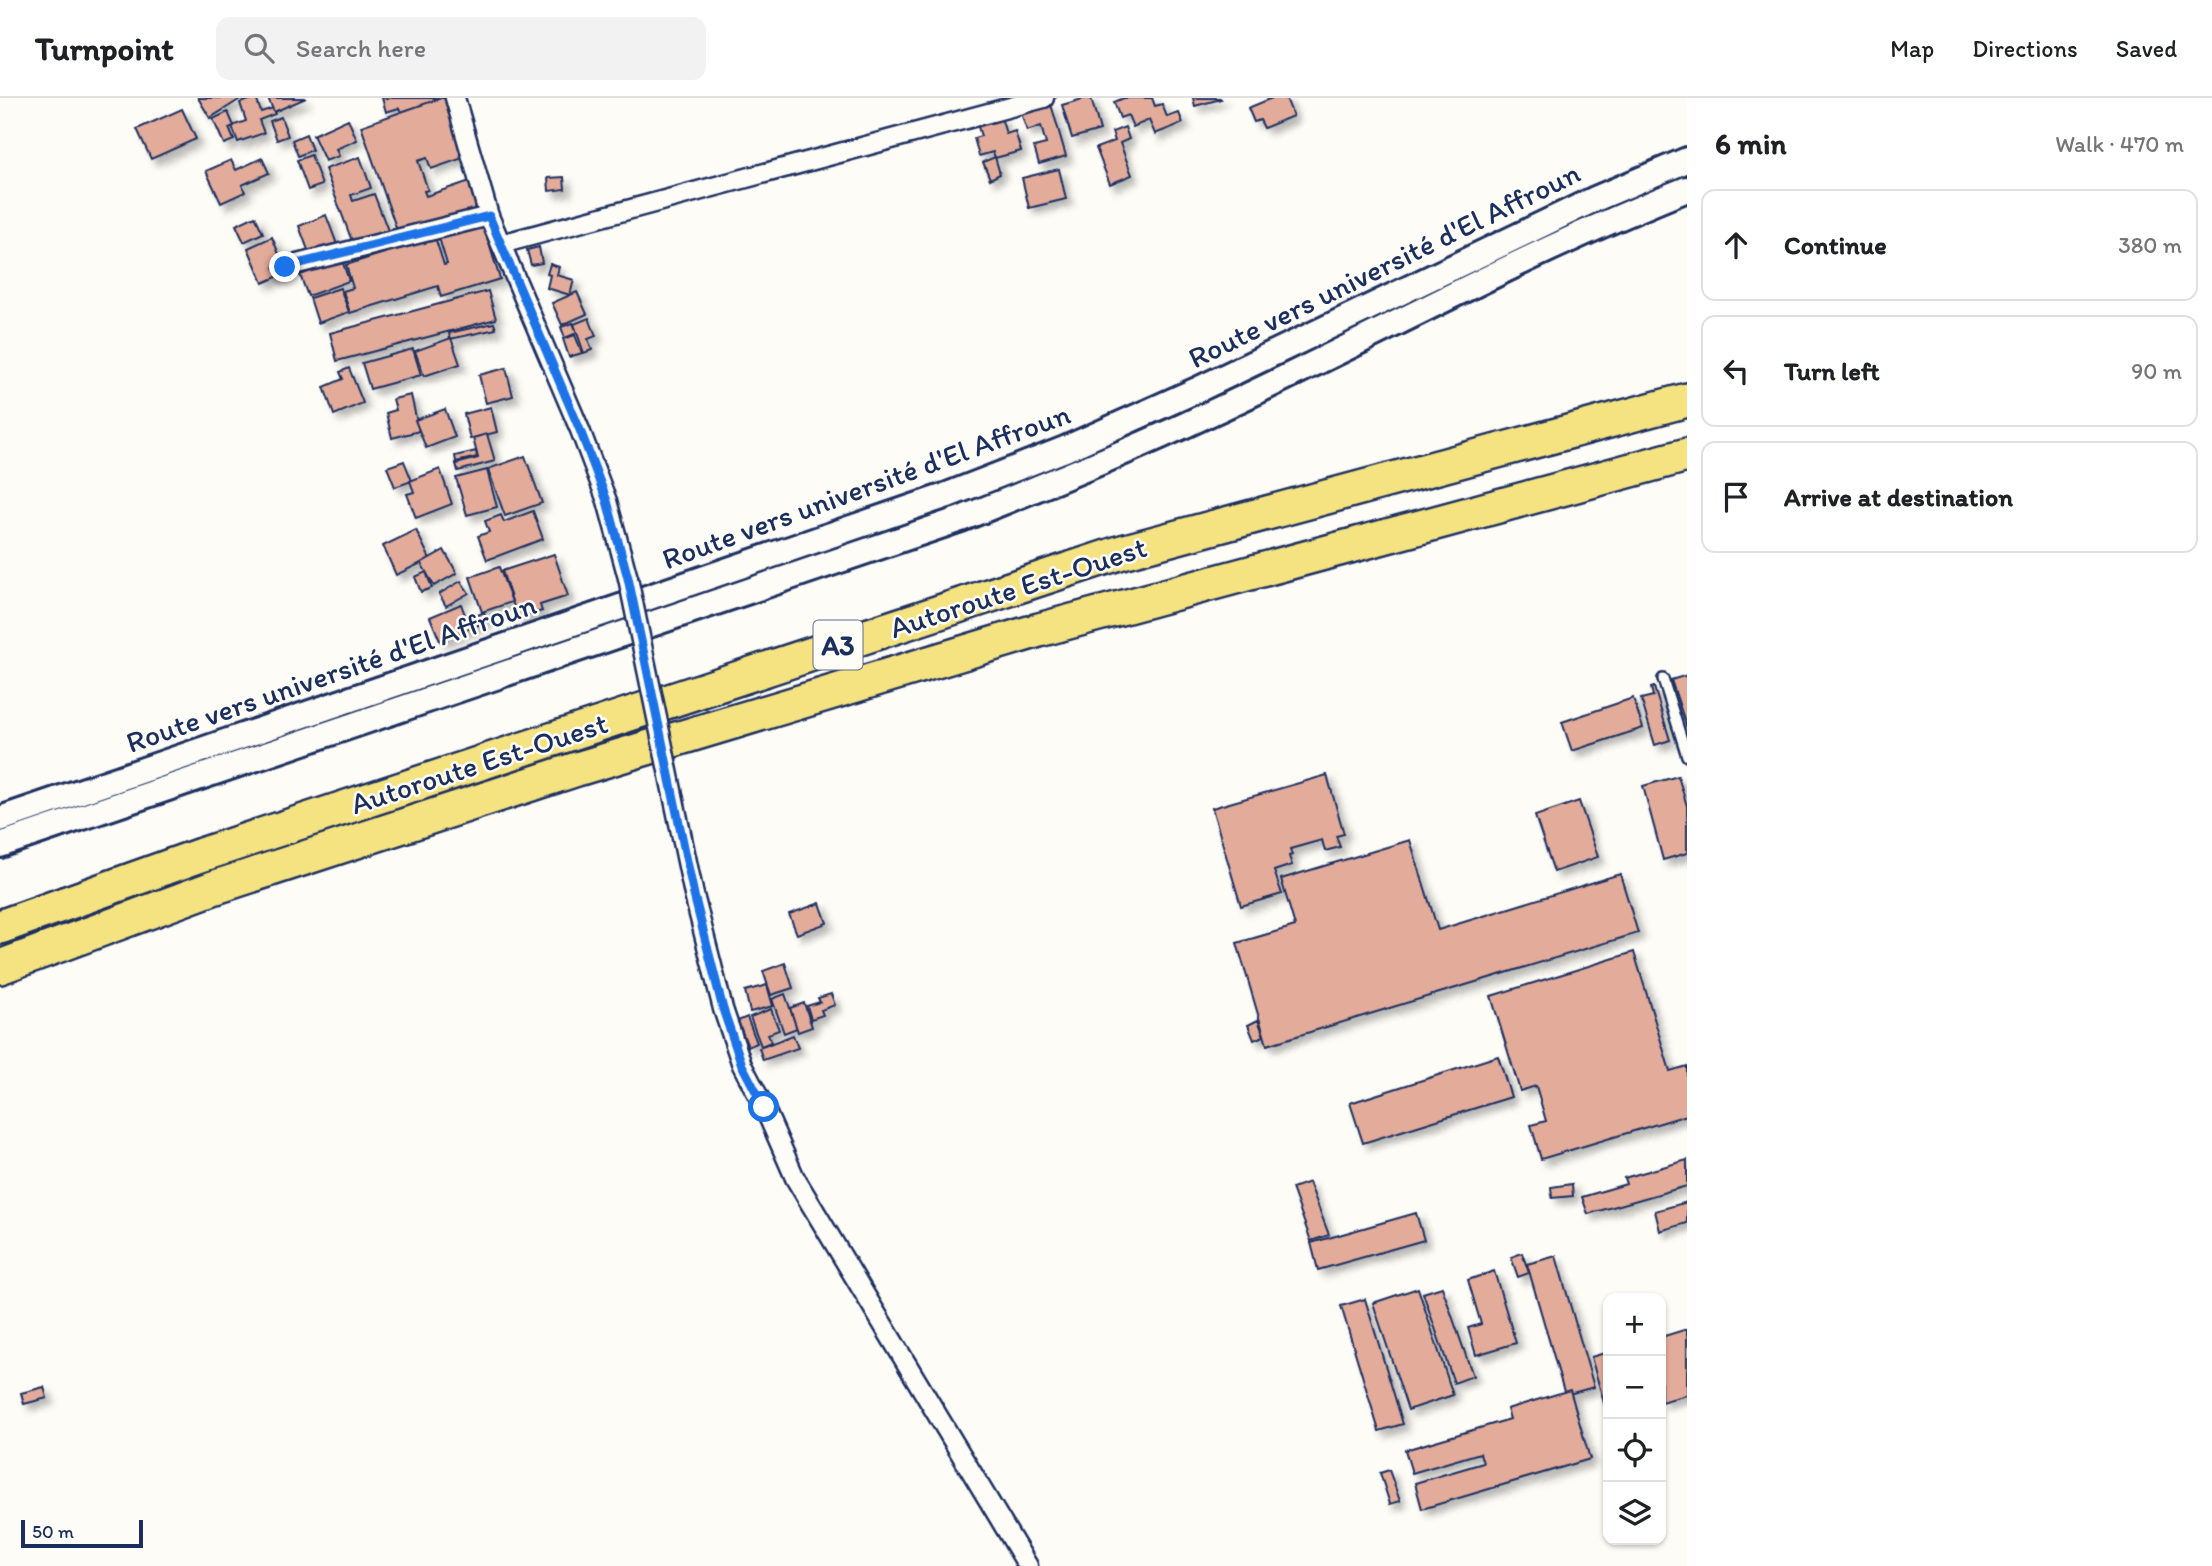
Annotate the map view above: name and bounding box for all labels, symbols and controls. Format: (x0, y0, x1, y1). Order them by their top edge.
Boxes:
search box (216, 17, 706, 80)
text: Turnpoint (35, 29, 174, 68)
icon: search (240, 29, 278, 67)
text: Search here (296, 32, 426, 64)
text: Map (1890, 34, 1934, 63)
text: Directions (1972, 34, 2078, 63)
text: Saved (2116, 34, 2177, 63)
text: 6 min (1715, 125, 1787, 162)
text: Walk · 470 m (2055, 130, 2184, 158)
street label: Route vers université d'El Affroun (1182, 154, 1586, 376)
icon: ahead (1717, 226, 1755, 264)
text: Continue (1784, 229, 1887, 261)
text: 380 m (2118, 231, 2182, 259)
route end (269, 251, 300, 282)
icon: left (1717, 352, 1755, 390)
text: Turn left (1784, 355, 1880, 387)
text: 90 m (2131, 357, 2182, 385)
street label: Route vers université d'El Affroun (657, 395, 1075, 577)
icon: arrive (1717, 478, 1755, 516)
text: Arrive at destination (1784, 481, 2013, 513)
street label: Autoroute Est-Ouest (885, 528, 1151, 646)
street label: Route vers université d'El Affroun (121, 585, 541, 761)
road number: A3 (814, 620, 862, 670)
street label: Autoroute Est-Ouest (346, 704, 612, 822)
route start (748, 1091, 779, 1122)
map controls (1603, 1293, 1666, 1545)
button: + (1603, 1293, 1666, 1356)
button: − (1603, 1356, 1666, 1419)
button: locate (1603, 1419, 1666, 1482)
button: layers (1603, 1482, 1666, 1545)
scale bar (21, 1517, 144, 1549)
text: 50 m (32, 1520, 74, 1543)

